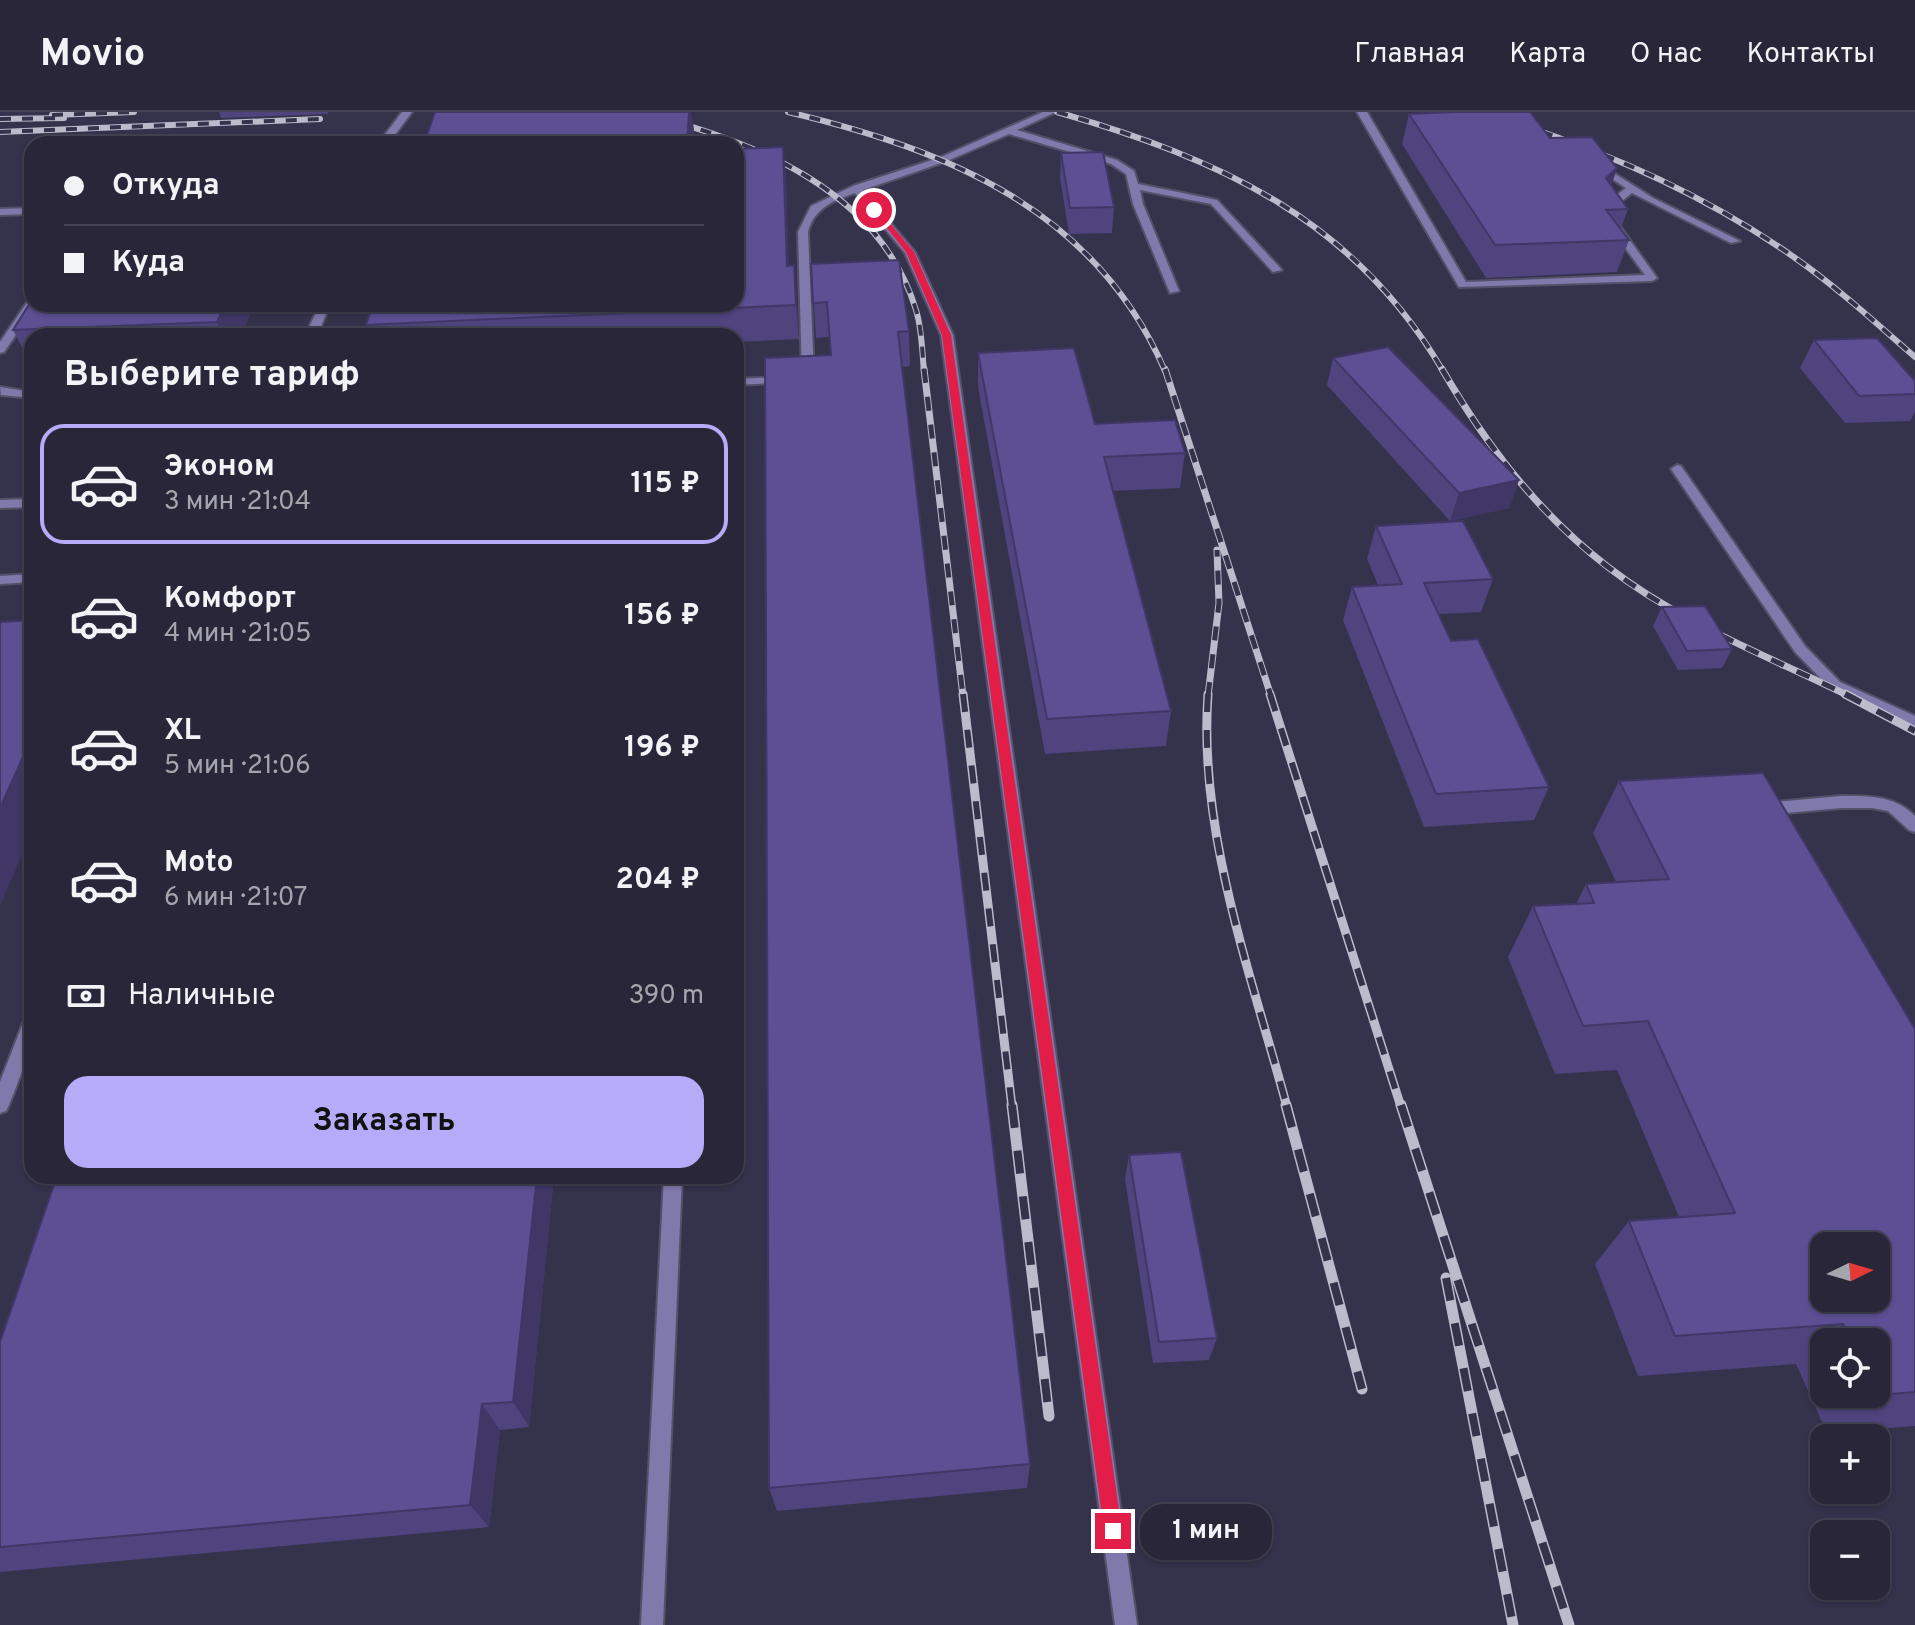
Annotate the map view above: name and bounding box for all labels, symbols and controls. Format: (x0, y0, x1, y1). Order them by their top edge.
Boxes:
text: Movio (40, 31, 145, 80)
text: Главная (1354, 37, 1465, 73)
text: Карта (1509, 37, 1586, 73)
text: О нас (1630, 37, 1703, 73)
text: Контакты (1747, 37, 1875, 73)
text: Откуда (112, 168, 220, 205)
route start (856, 192, 892, 228)
text: Куда (112, 245, 185, 282)
text: Выберите тариф (64, 353, 360, 399)
icon: car (68, 448, 140, 520)
text: Эконом (164, 449, 275, 486)
text: 115 ₽ (630, 466, 700, 503)
text: 3 мин · 21:04 (164, 486, 311, 519)
icon: car (68, 580, 140, 652)
text: Комфорт (164, 581, 296, 618)
text: 156 ₽ (624, 598, 700, 635)
text: 4 мин · 21:05 (164, 618, 311, 651)
icon: car (68, 712, 140, 784)
text: XL (164, 713, 201, 750)
text: 196 ₽ (624, 730, 700, 767)
text: 5 мин · 21:06 (164, 750, 311, 783)
icon: car (68, 844, 140, 916)
text: Moto (164, 845, 234, 882)
text: 204 ₽ (615, 862, 700, 899)
text: 6 мин · 21:07 (164, 882, 307, 915)
icon: cash (64, 974, 108, 1018)
text: Наличные (128, 978, 275, 1015)
text: 390 m (629, 980, 704, 1013)
button: Заказать (64, 1076, 704, 1168)
north arrow (1810, 1232, 1890, 1312)
map controls (1810, 1232, 1890, 1600)
button: locate (1810, 1328, 1890, 1408)
button: + (1810, 1424, 1890, 1504)
callout: 1 мин (1141, 1503, 1273, 1559)
route end (1095, 1513, 1131, 1549)
text: 1 мин (1172, 1515, 1240, 1548)
button: − (1810, 1520, 1890, 1600)

